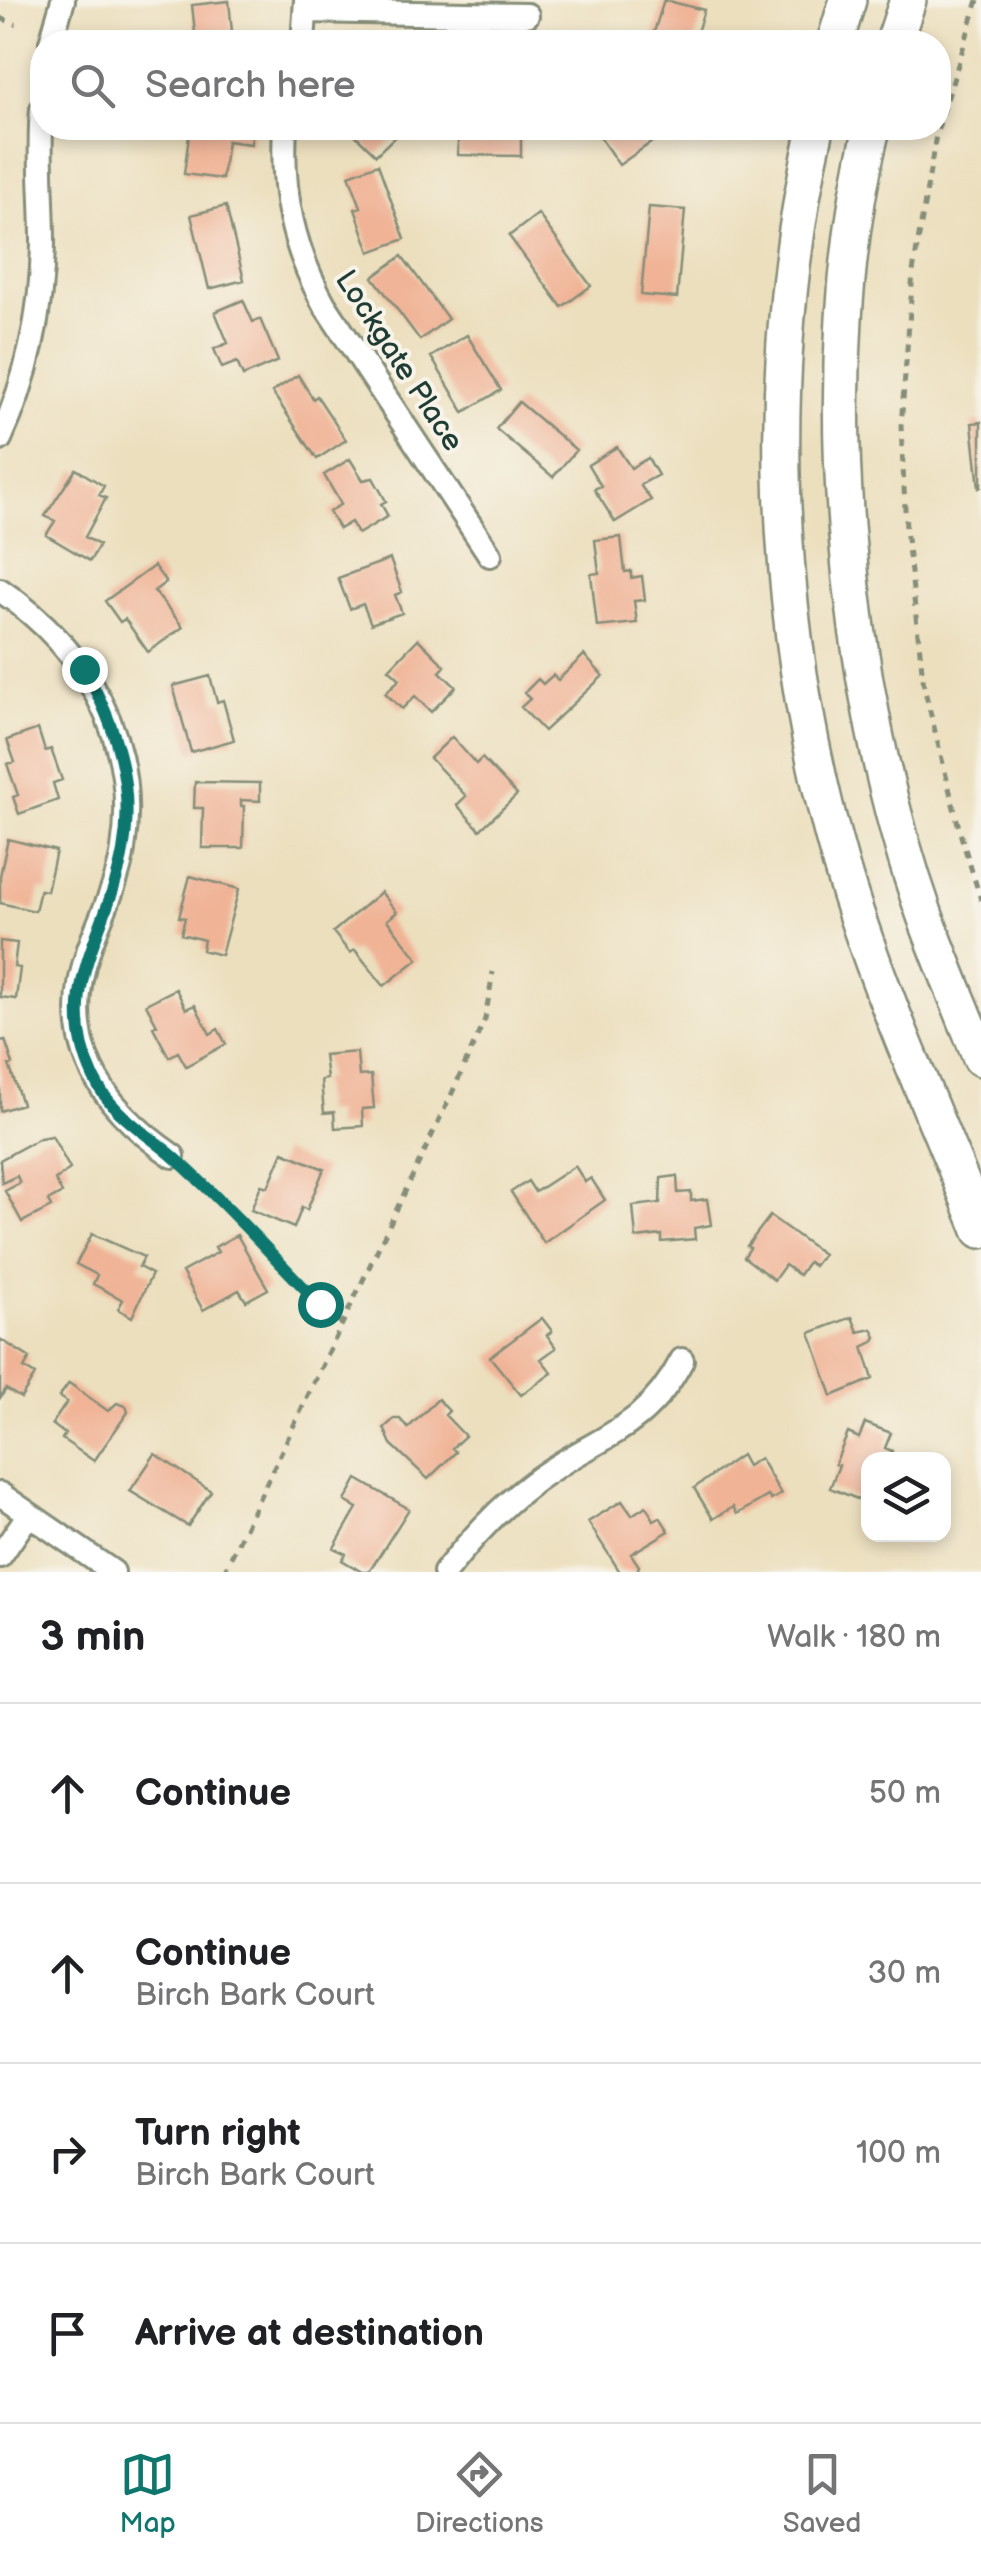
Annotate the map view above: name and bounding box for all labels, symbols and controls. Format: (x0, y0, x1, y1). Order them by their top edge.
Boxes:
search box (30, 30, 951, 140)
icon: search (65, 58, 120, 113)
text: Search here (145, 63, 356, 108)
street label: Lockgate Place (327, 264, 471, 458)
route end (62, 647, 108, 693)
route start (298, 1282, 344, 1328)
map controls (861, 1452, 951, 1542)
button: layers (861, 1452, 951, 1542)
text: 3 min (40, 1612, 145, 1663)
text: Walk · 180 m (767, 1618, 941, 1657)
icon: ahead (40, 1766, 95, 1821)
text: Continue (135, 1771, 291, 1816)
text: 50 m (869, 1774, 941, 1813)
text: Continue (135, 1931, 291, 1976)
icon: ahead (40, 1946, 95, 2001)
text: 30 m (867, 1954, 941, 1993)
text: Birch Bark Court (135, 1976, 375, 2015)
text: Turn right (135, 2111, 300, 2156)
icon: right (40, 2126, 95, 2181)
text: 100 m (856, 2134, 941, 2173)
text: Birch Bark Court (135, 2156, 375, 2195)
icon: arrive (40, 2306, 95, 2361)
text: Arrive at destination (135, 2311, 484, 2356)
tab: Map (120, 2447, 176, 2540)
tab: Directions (415, 2447, 544, 2540)
tab: Saved (783, 2447, 861, 2540)

